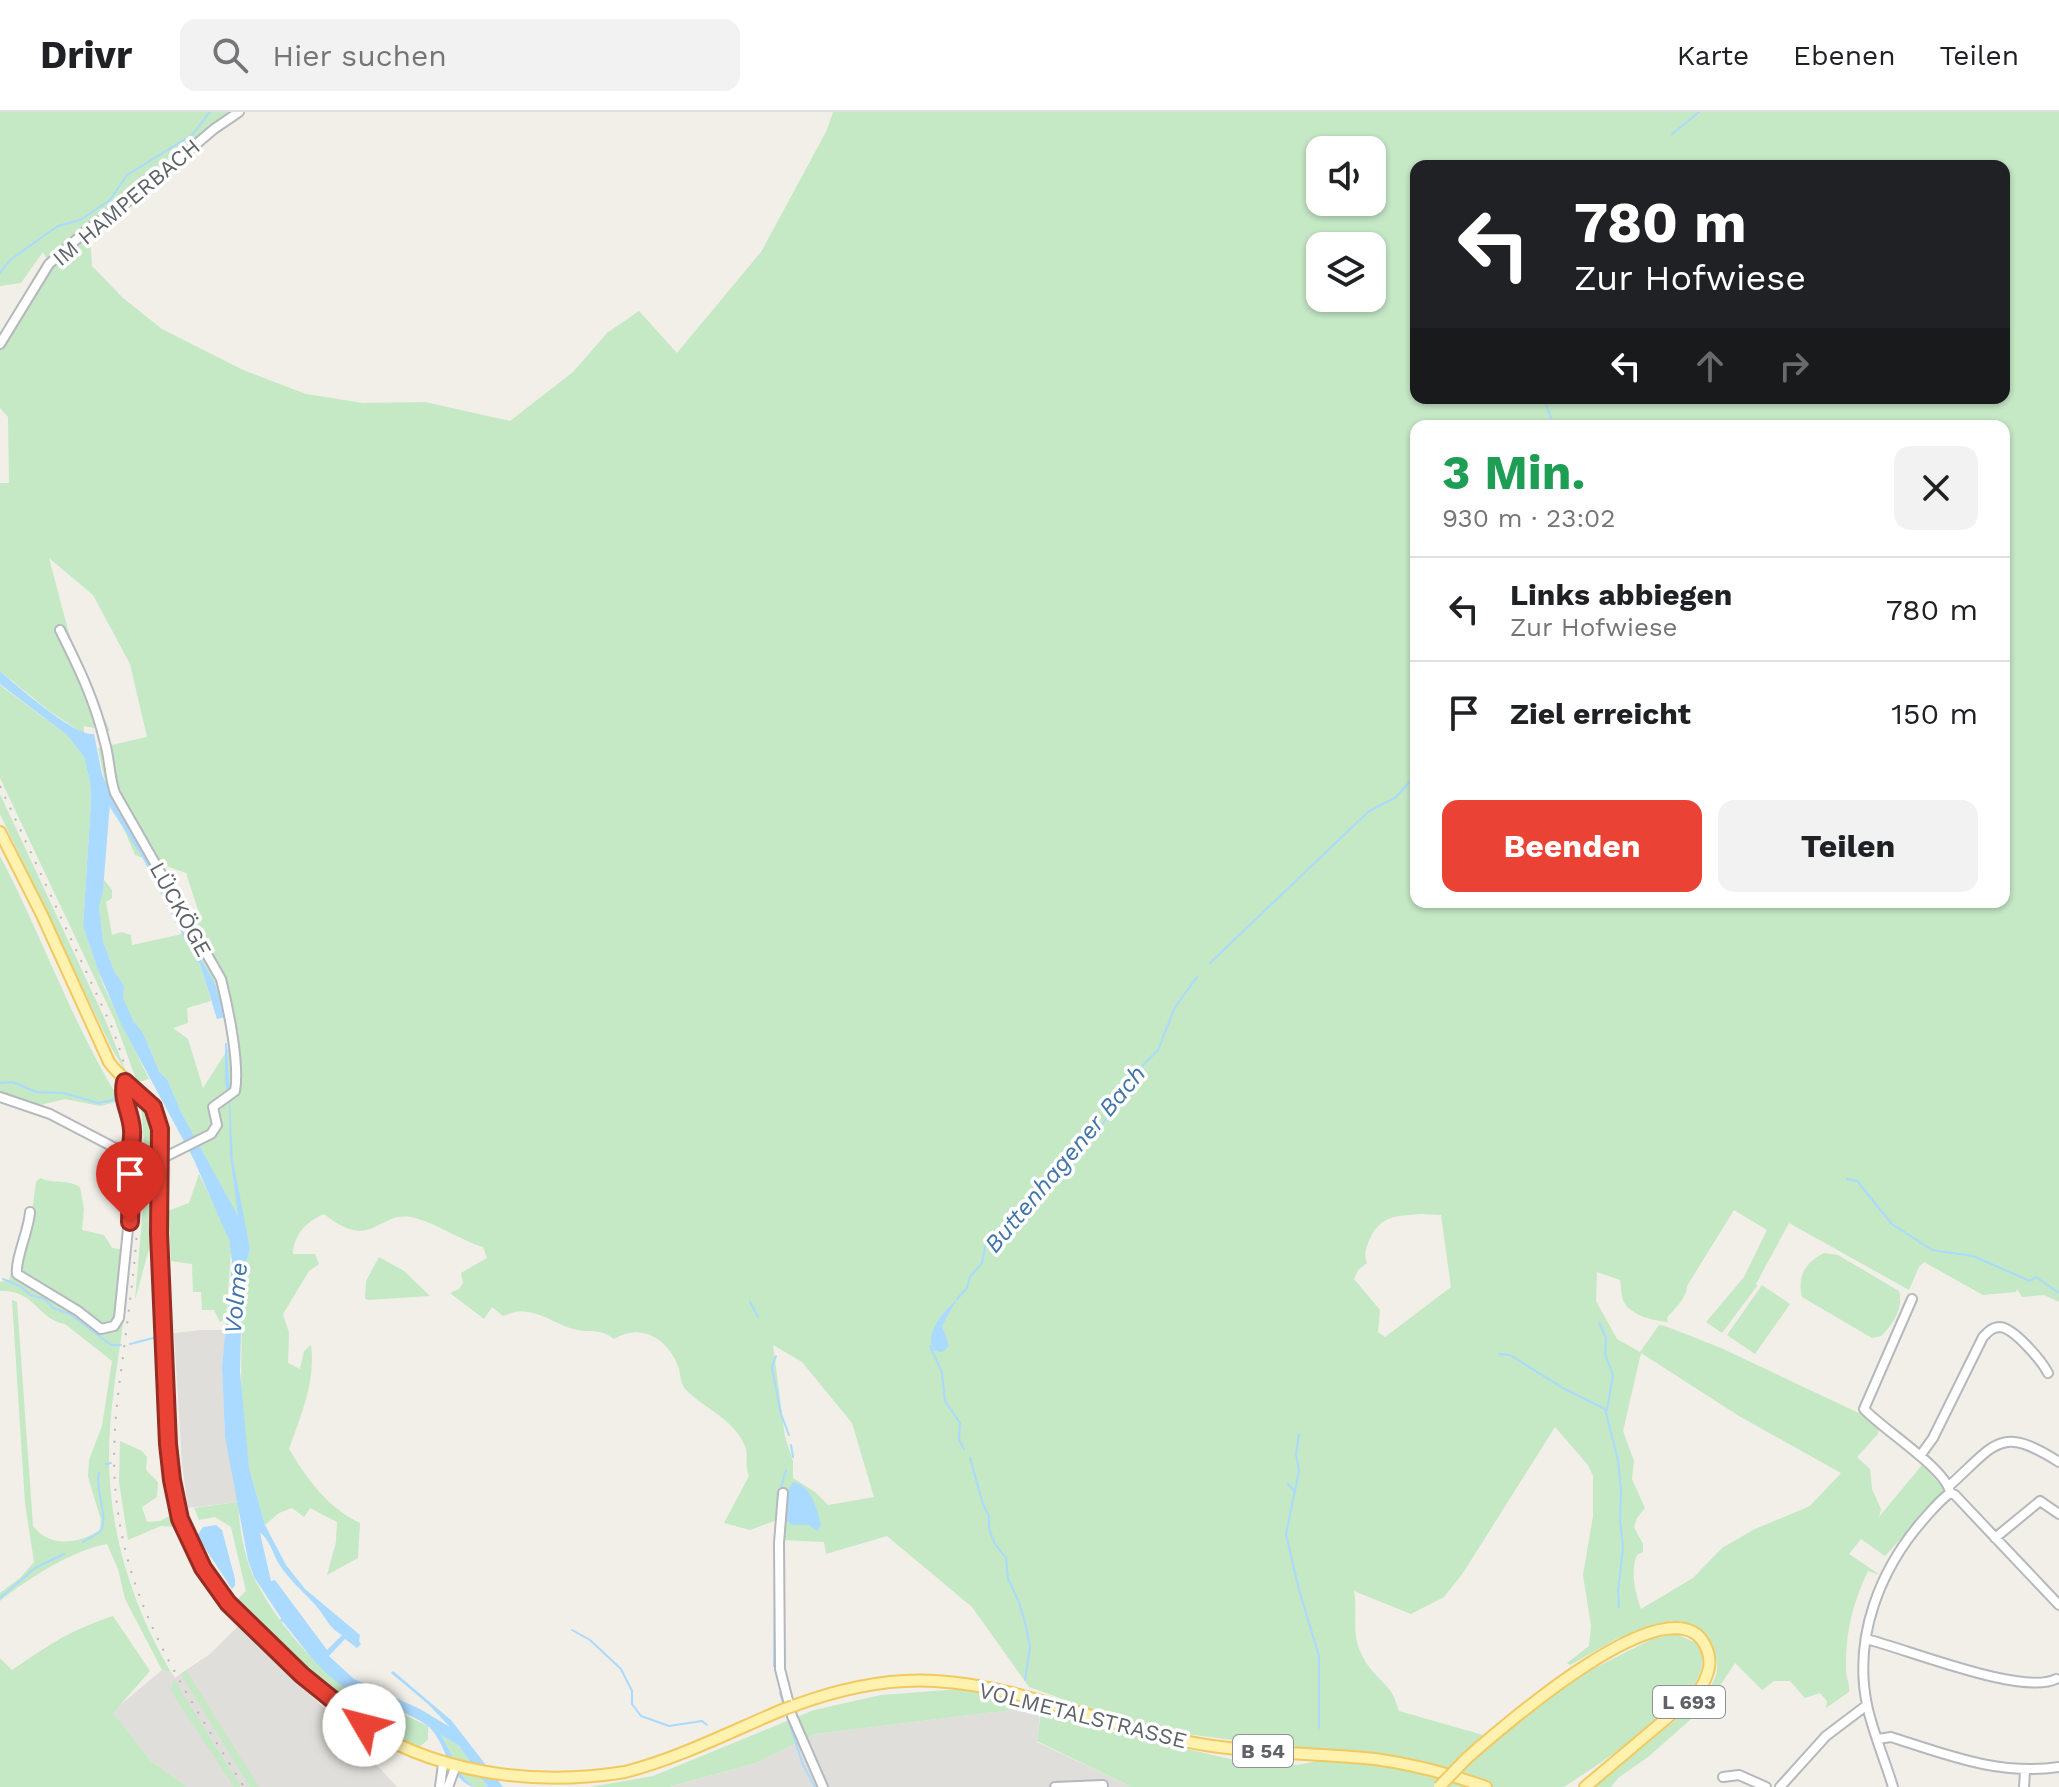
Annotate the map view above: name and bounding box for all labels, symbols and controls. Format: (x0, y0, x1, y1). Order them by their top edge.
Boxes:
search box (180, 19, 740, 91)
text: Drivr (40, 33, 132, 77)
icon: search (208, 33, 252, 77)
text: Hier suchen (272, 38, 447, 73)
text: Karte (1677, 39, 1749, 72)
text: Ebenen (1793, 39, 1896, 72)
text: Teilen (1940, 39, 2019, 72)
street label: IM HAMPERBACH (48, 134, 205, 271)
map controls (1306, 136, 1386, 312)
button: sound (1306, 136, 1386, 216)
text: 780 m (1574, 190, 1747, 256)
icon: left (1442, 192, 1546, 296)
button: layers (1306, 232, 1386, 312)
text: Zur Hofwiese (1574, 257, 1806, 299)
icon: left (1604, 344, 1648, 388)
icon: ahead (1688, 344, 1732, 388)
icon: right (1772, 344, 1816, 388)
text: 3 Min. (1442, 444, 1586, 501)
button: close (1894, 446, 1978, 530)
text: 930 m · 23:02 (1442, 503, 1615, 533)
text: Links abbiegen (1510, 577, 1732, 612)
icon: left (1442, 587, 1486, 631)
text: 780 m (1886, 592, 1978, 627)
text: Zur Hofwiese (1510, 612, 1678, 642)
icon: arrive (1442, 691, 1486, 735)
text: Ziel erreicht (1510, 696, 1691, 731)
text: 150 m (1891, 696, 1978, 731)
button: Beenden (1442, 800, 1702, 892)
button: Teilen (1718, 800, 1978, 892)
street label: LÜCKÖGE (144, 858, 217, 961)
water label: Buttenhagener Bach (979, 1060, 1151, 1258)
pin (96, 1140, 164, 1222)
icon: arrive (108, 1152, 152, 1196)
water label: Volme (219, 1261, 253, 1335)
street label: VOLMETALSTRASSE (976, 1678, 1189, 1753)
position arrow (322, 1683, 406, 1767)
road number: L 693 (1653, 1686, 1725, 1718)
road number: B 54 (1233, 1735, 1293, 1767)

